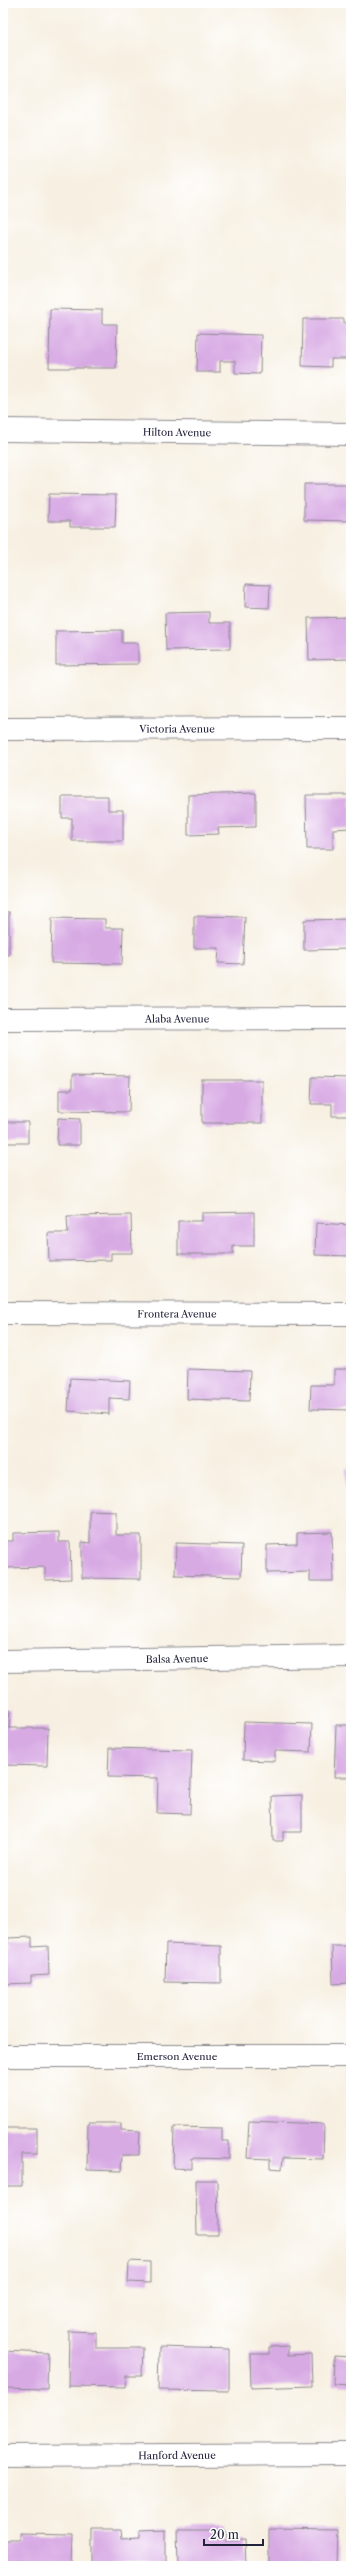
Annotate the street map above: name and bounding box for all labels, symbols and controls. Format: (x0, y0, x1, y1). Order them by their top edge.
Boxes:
street label: Hilton Avenue (143, 426, 212, 439)
street label: Victoria Avenue (138, 722, 215, 736)
street label: Alaba Avenue (144, 1012, 210, 1026)
street label: Frontera Avenue (137, 1307, 217, 1321)
street label: Balsa Avenue (146, 1652, 209, 1666)
street label: Emerson Avenue (137, 2050, 218, 2063)
street label: Hanford Avenue (138, 2449, 216, 2462)
scale bar (204, 2521, 263, 2547)
text: 20 m (210, 2527, 239, 2542)

